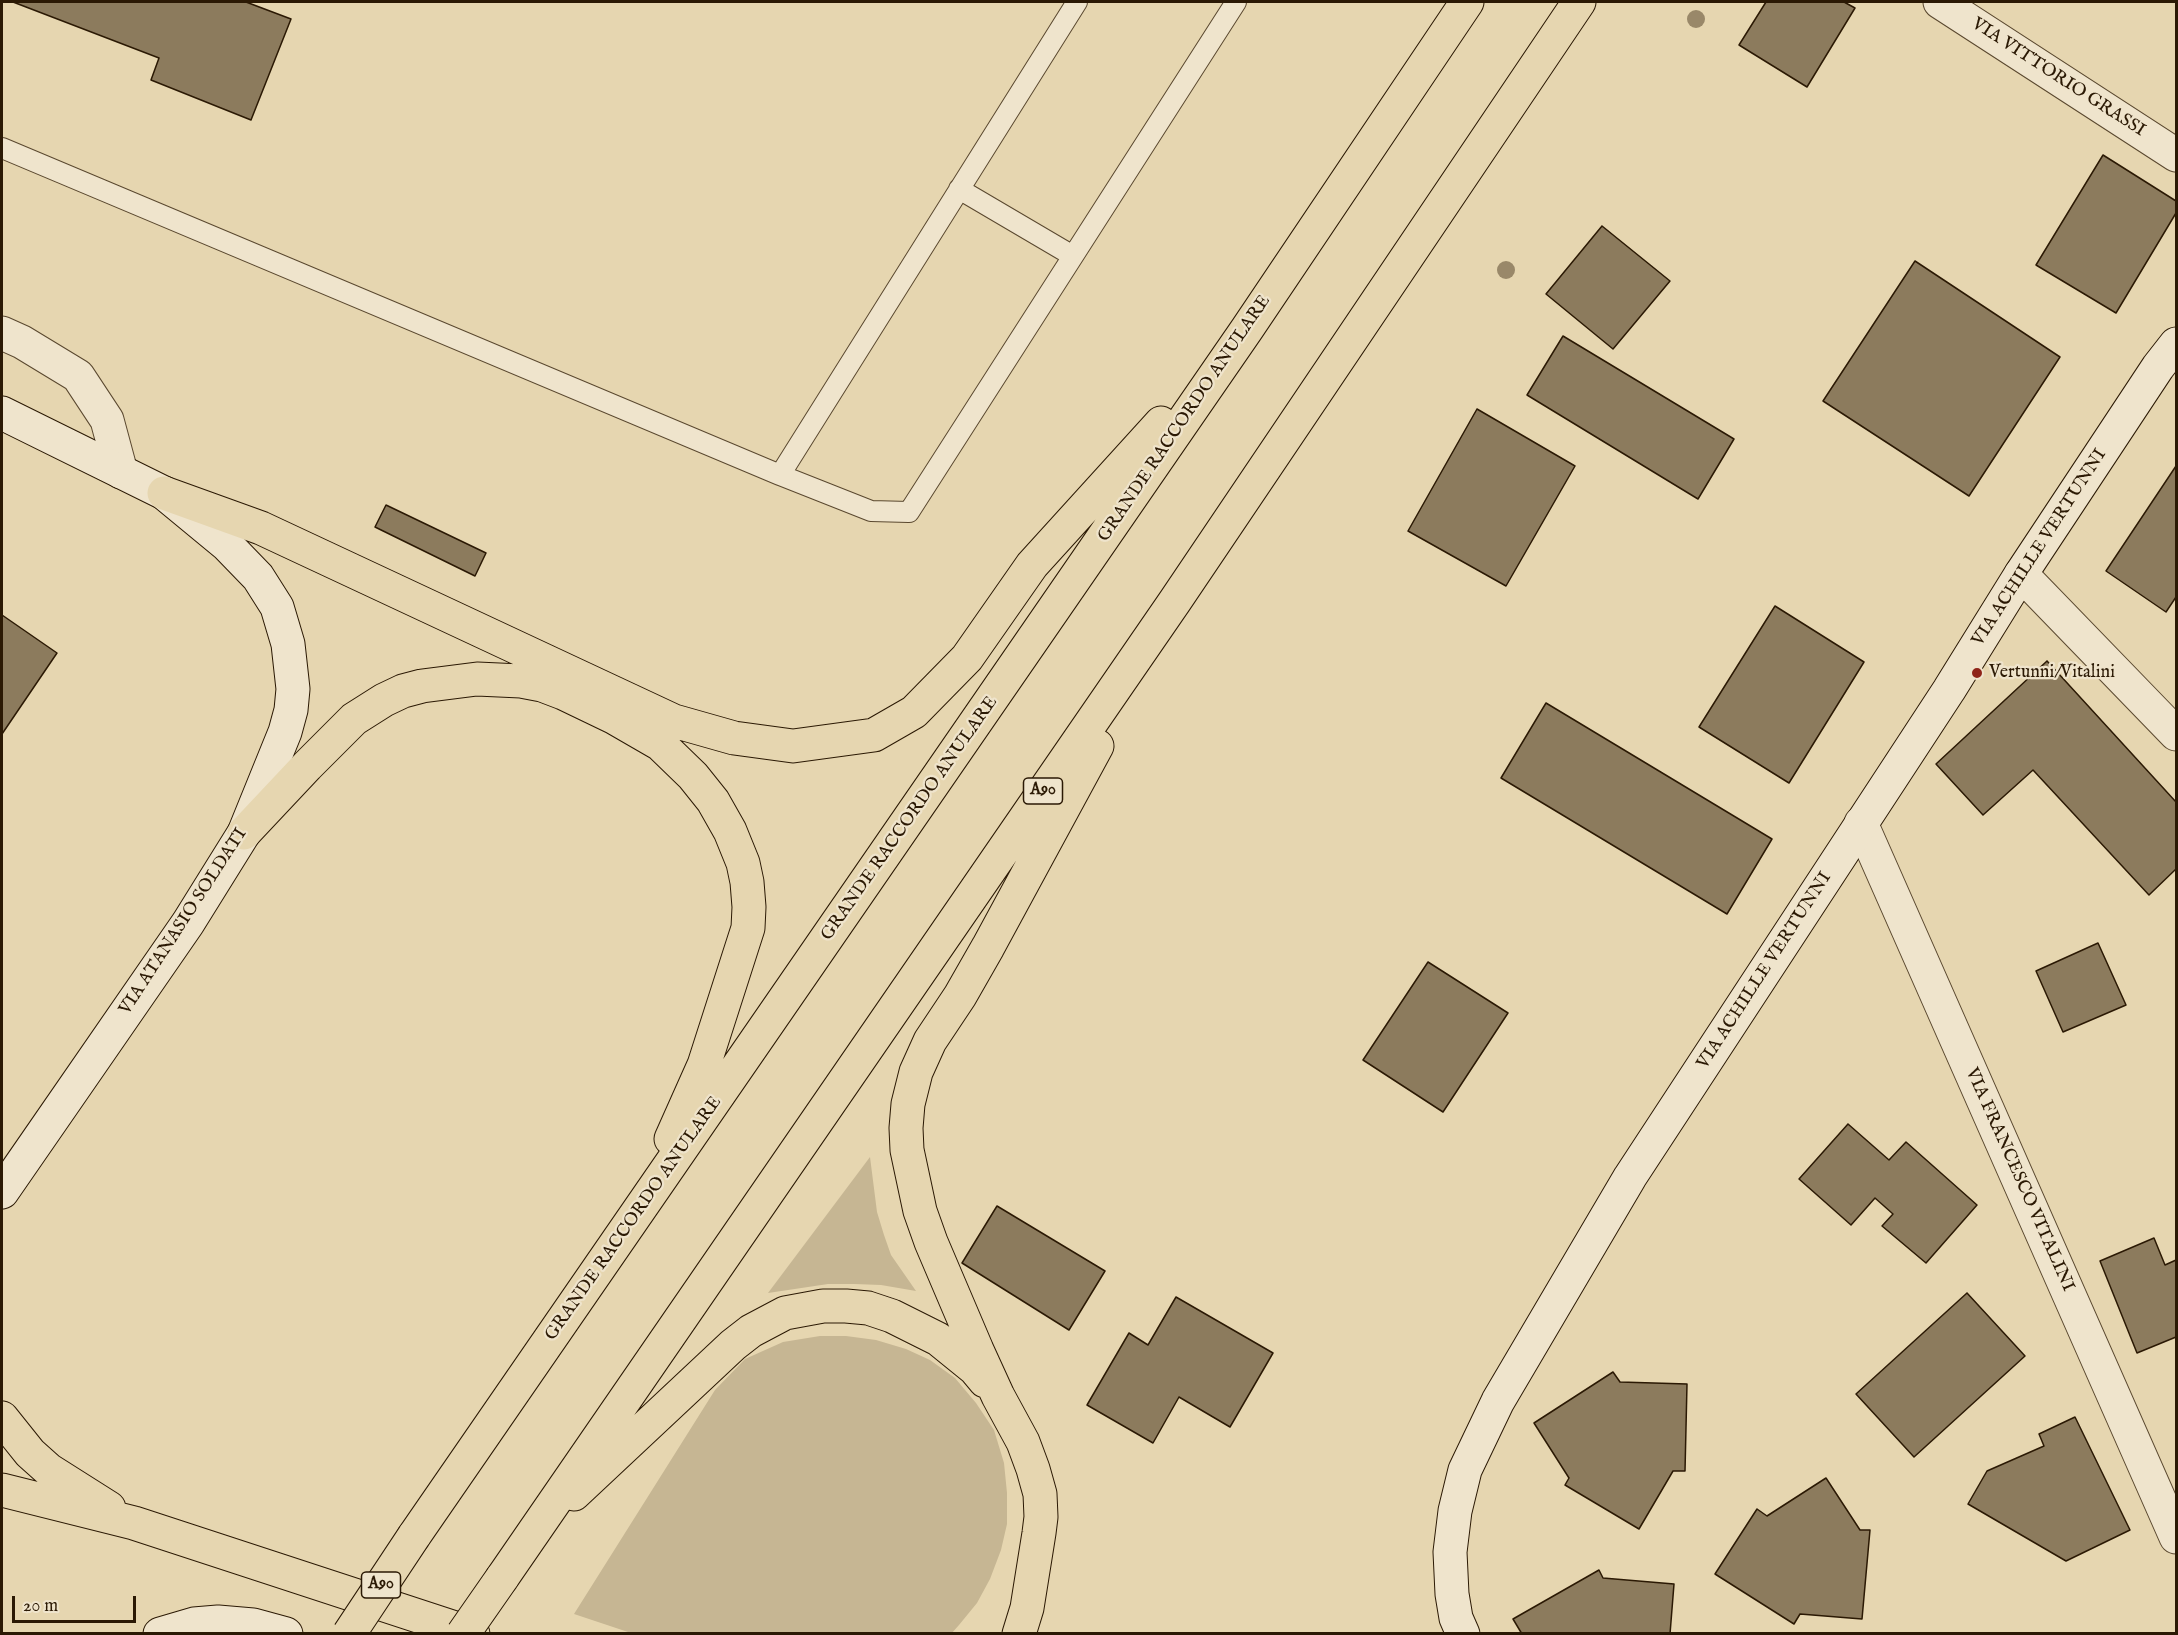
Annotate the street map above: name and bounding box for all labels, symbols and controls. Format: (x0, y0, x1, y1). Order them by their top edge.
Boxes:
street label: VIA VITTORIO GRASSI (1967, 14, 2149, 142)
street label: GRANDE RACCORDO ANULARE (1094, 291, 1276, 547)
street label: VIA ACHILLE VERTUNNI (1968, 445, 2112, 651)
place label: Vertunni/Vitalini (1989, 662, 2115, 684)
marker: Vertunni/Vitalini (1970, 666, 1984, 680)
street label: GRANDE RACCORDO ANULARE (817, 693, 1003, 945)
road number: A90 (1024, 778, 1062, 804)
street label: VIA ATANASIO SOLDATI (115, 825, 253, 1019)
street label: VIA ACHILLE VERTUNNI (1693, 868, 1837, 1074)
street label: VIA FRANCESCO VITALINI (1960, 1065, 2078, 1295)
street label: GRANDE RACCORDO ANULARE (541, 1093, 727, 1345)
road number: A90 (362, 1572, 400, 1598)
scale bar (15, 1584, 140, 1622)
text: 20 m (23, 1595, 58, 1618)

